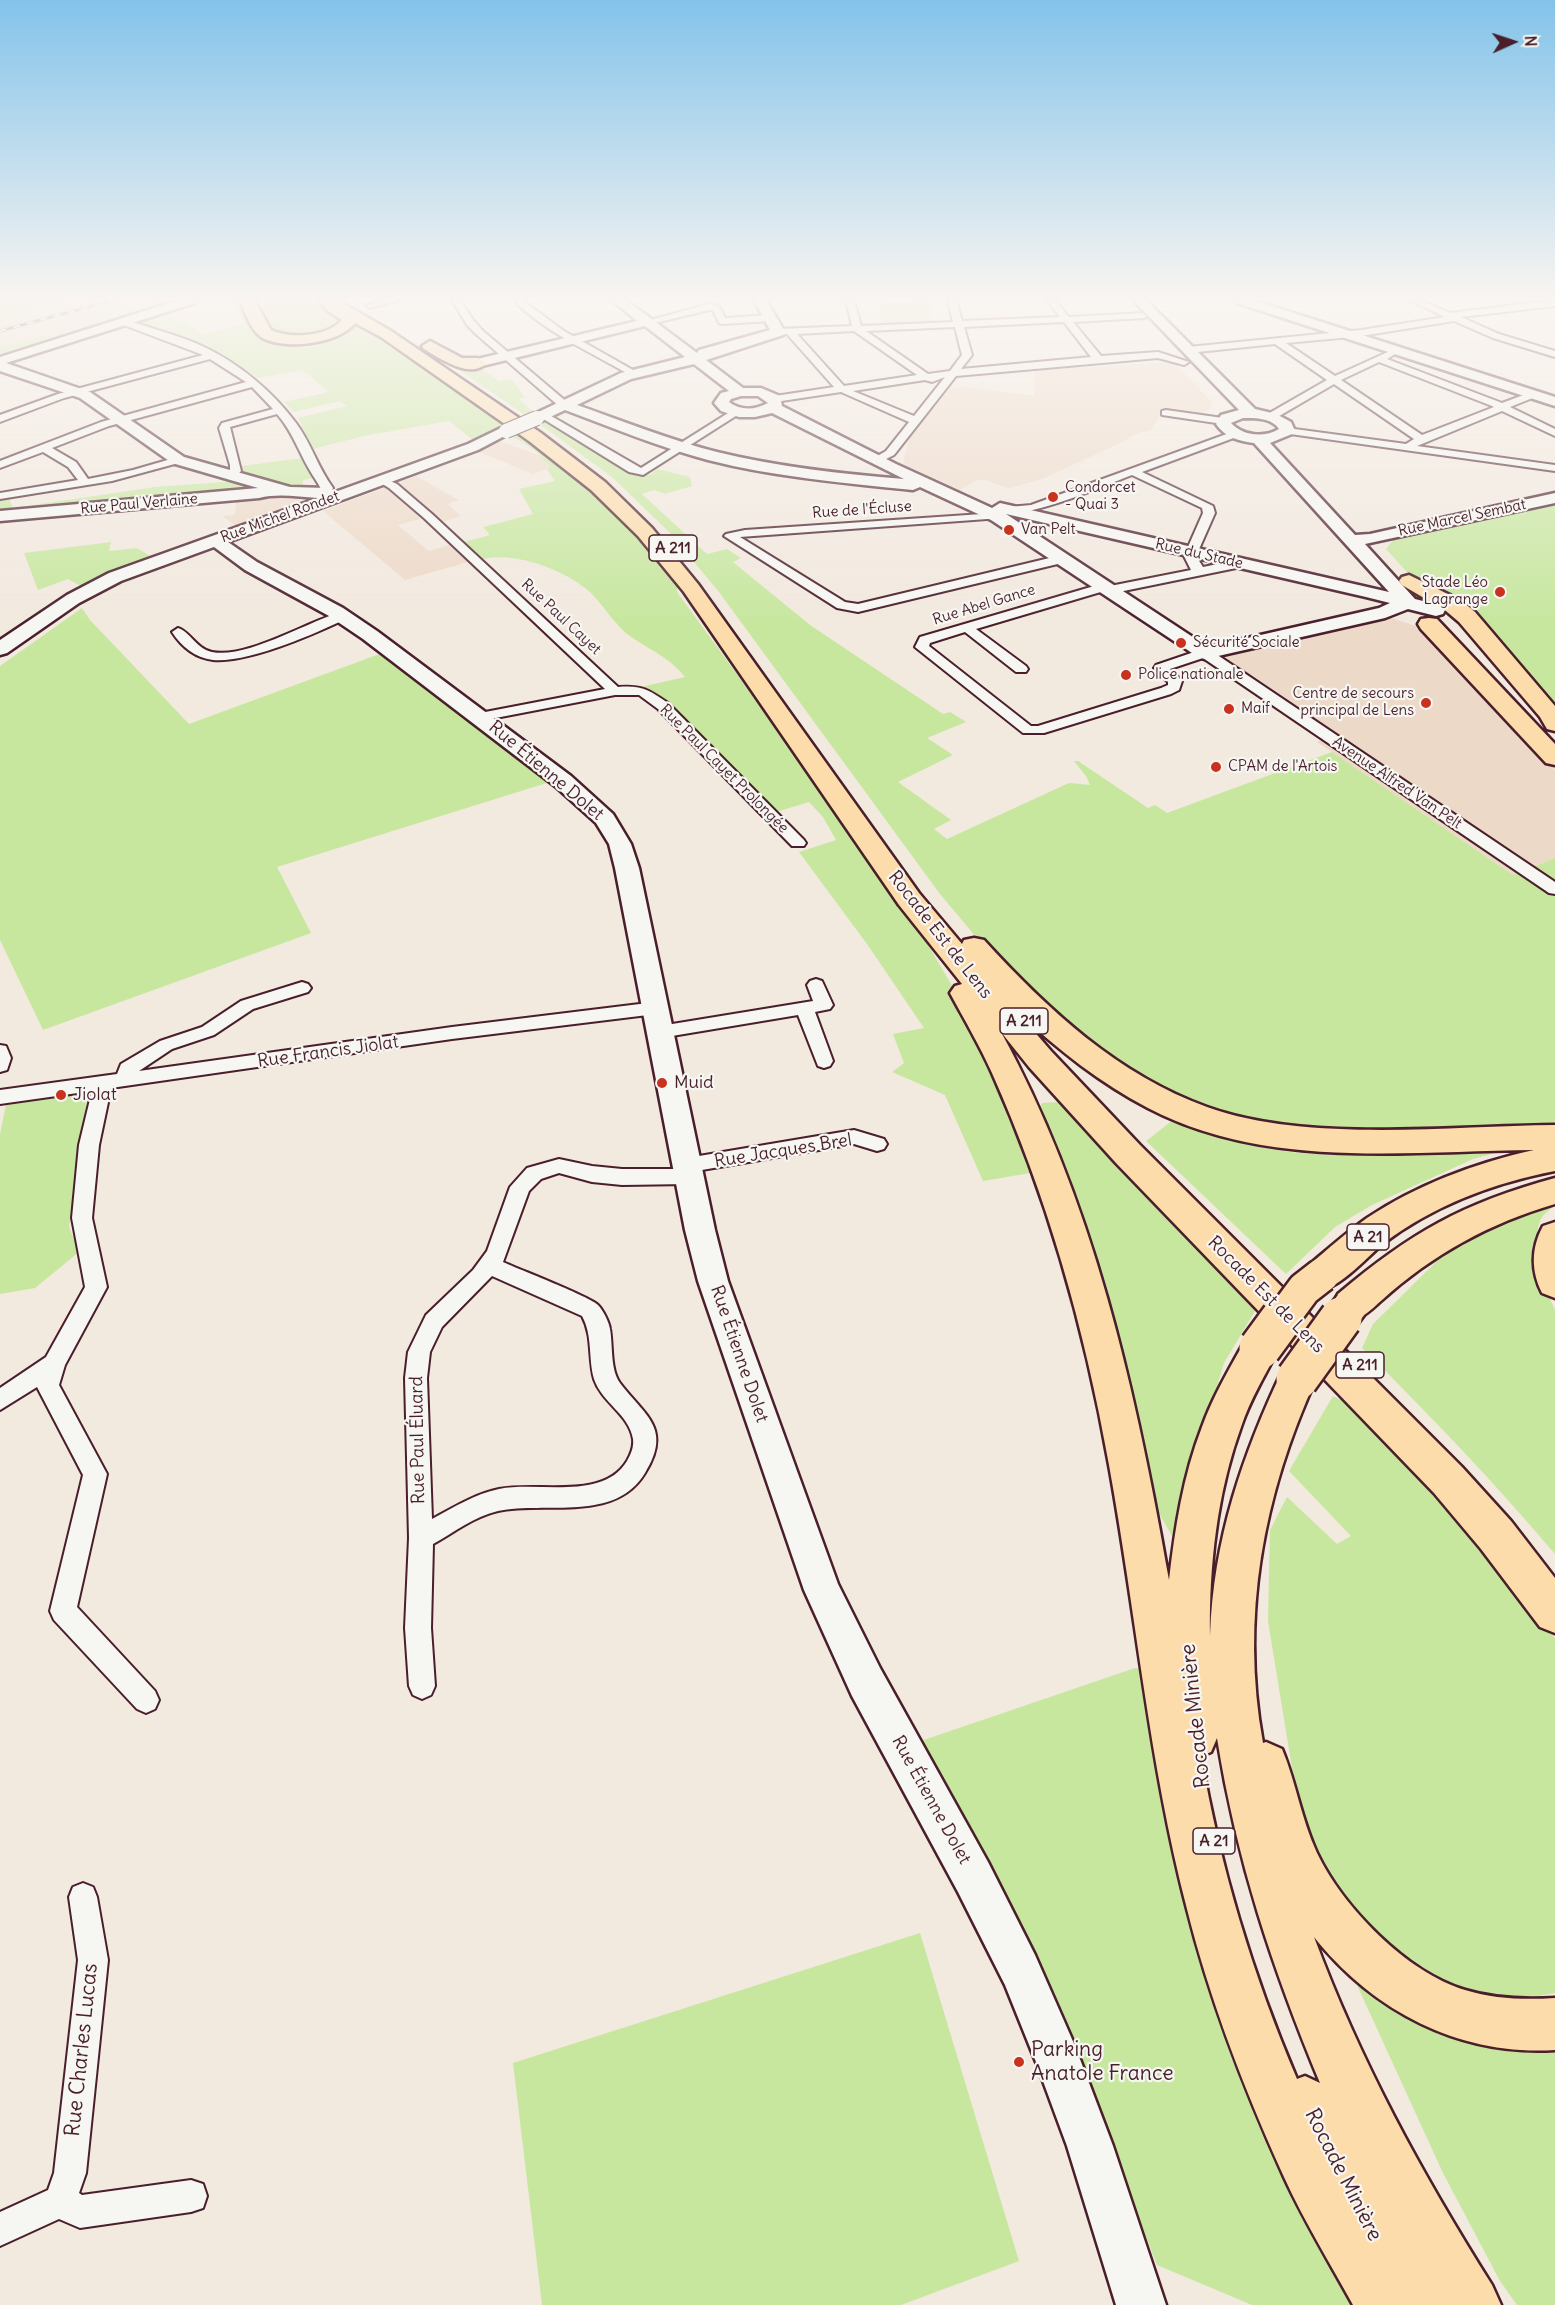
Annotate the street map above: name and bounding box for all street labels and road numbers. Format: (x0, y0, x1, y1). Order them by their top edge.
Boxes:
street label: Rue Michel Rondet (218, 487, 342, 547)
street label: Rue Paul Verlaine (80, 490, 198, 518)
street label: Rue Marcel Sembat (1396, 496, 1528, 540)
street label: Rue de l'Écluse (812, 498, 912, 522)
road number: A 211 (649, 535, 697, 561)
street label: Rue du Stade (1153, 535, 1245, 573)
street label: Rue Paul Cayet (517, 575, 605, 659)
street label: Rue Abel Gance (931, 581, 1037, 629)
street label: Rue Paul Cayet Prolongée (656, 701, 792, 837)
street label: Rue Étienne Dolet (484, 717, 608, 825)
street label: Avenue Alfred Van Pelt (1329, 733, 1465, 833)
street label: Rocade Est de Lens (883, 867, 997, 1003)
road number: A 211 (1000, 1008, 1048, 1034)
street label: Rue Francis Jiolat (256, 1031, 400, 1073)
street label: Rue Jacques Brel (713, 1129, 853, 1173)
road number: A 21 (1347, 1224, 1389, 1250)
street label: Rocade Est de Lens (1203, 1232, 1329, 1358)
street label: Rue Étienne Dolet (705, 1283, 773, 1425)
road number: A 211 (1336, 1352, 1384, 1378)
street label: Rue Paul Éluard (406, 1376, 430, 1504)
street label: Rocade Minière (1176, 1643, 1216, 1789)
street label: Rue Étienne Dolet (887, 1732, 975, 1868)
road number: A 21 (1193, 1828, 1235, 1854)
street label: Rue Charles Lucas (60, 1962, 104, 2138)
street label: Rocade Minière (1299, 2105, 1387, 2245)

